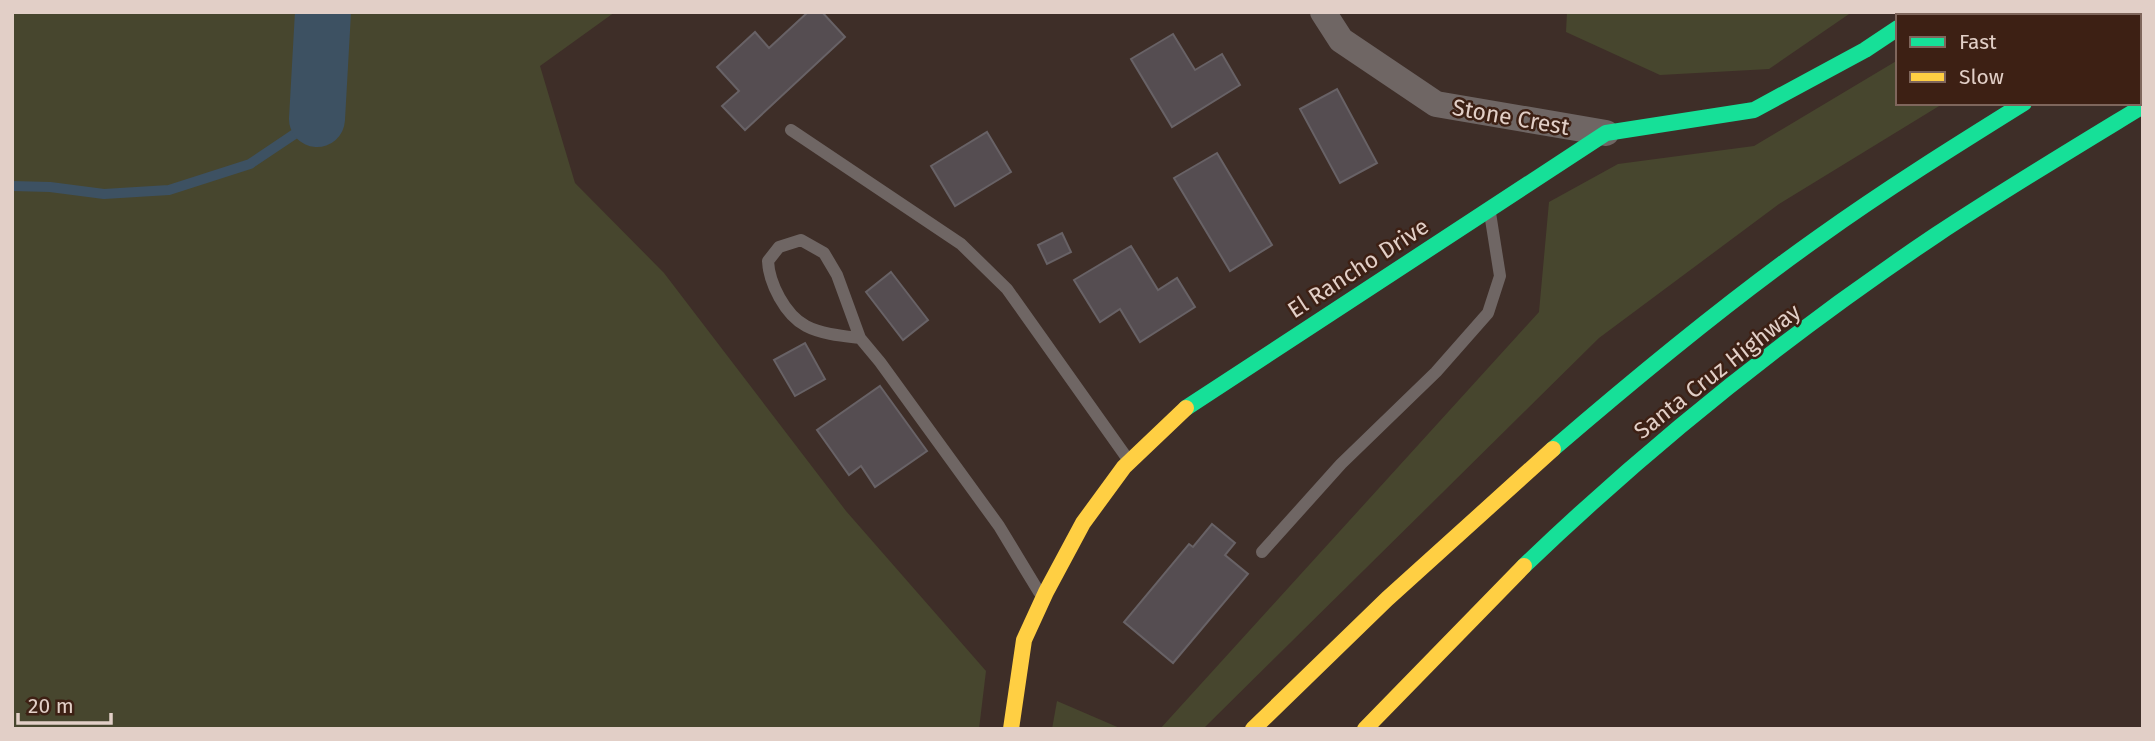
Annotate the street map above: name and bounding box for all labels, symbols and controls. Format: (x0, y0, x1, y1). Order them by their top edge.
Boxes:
legend (1896, 14, 2141, 105)
text: Fast (1959, 29, 1997, 55)
text: Slow (1959, 64, 2004, 90)
street label: Stone Crest (1450, 93, 1572, 141)
street label: El Rancho Drive (1282, 212, 1434, 324)
street label: Santa Cruz Highway (1628, 297, 1806, 445)
scale bar (18, 682, 110, 726)
text: 20 m (28, 693, 74, 719)

